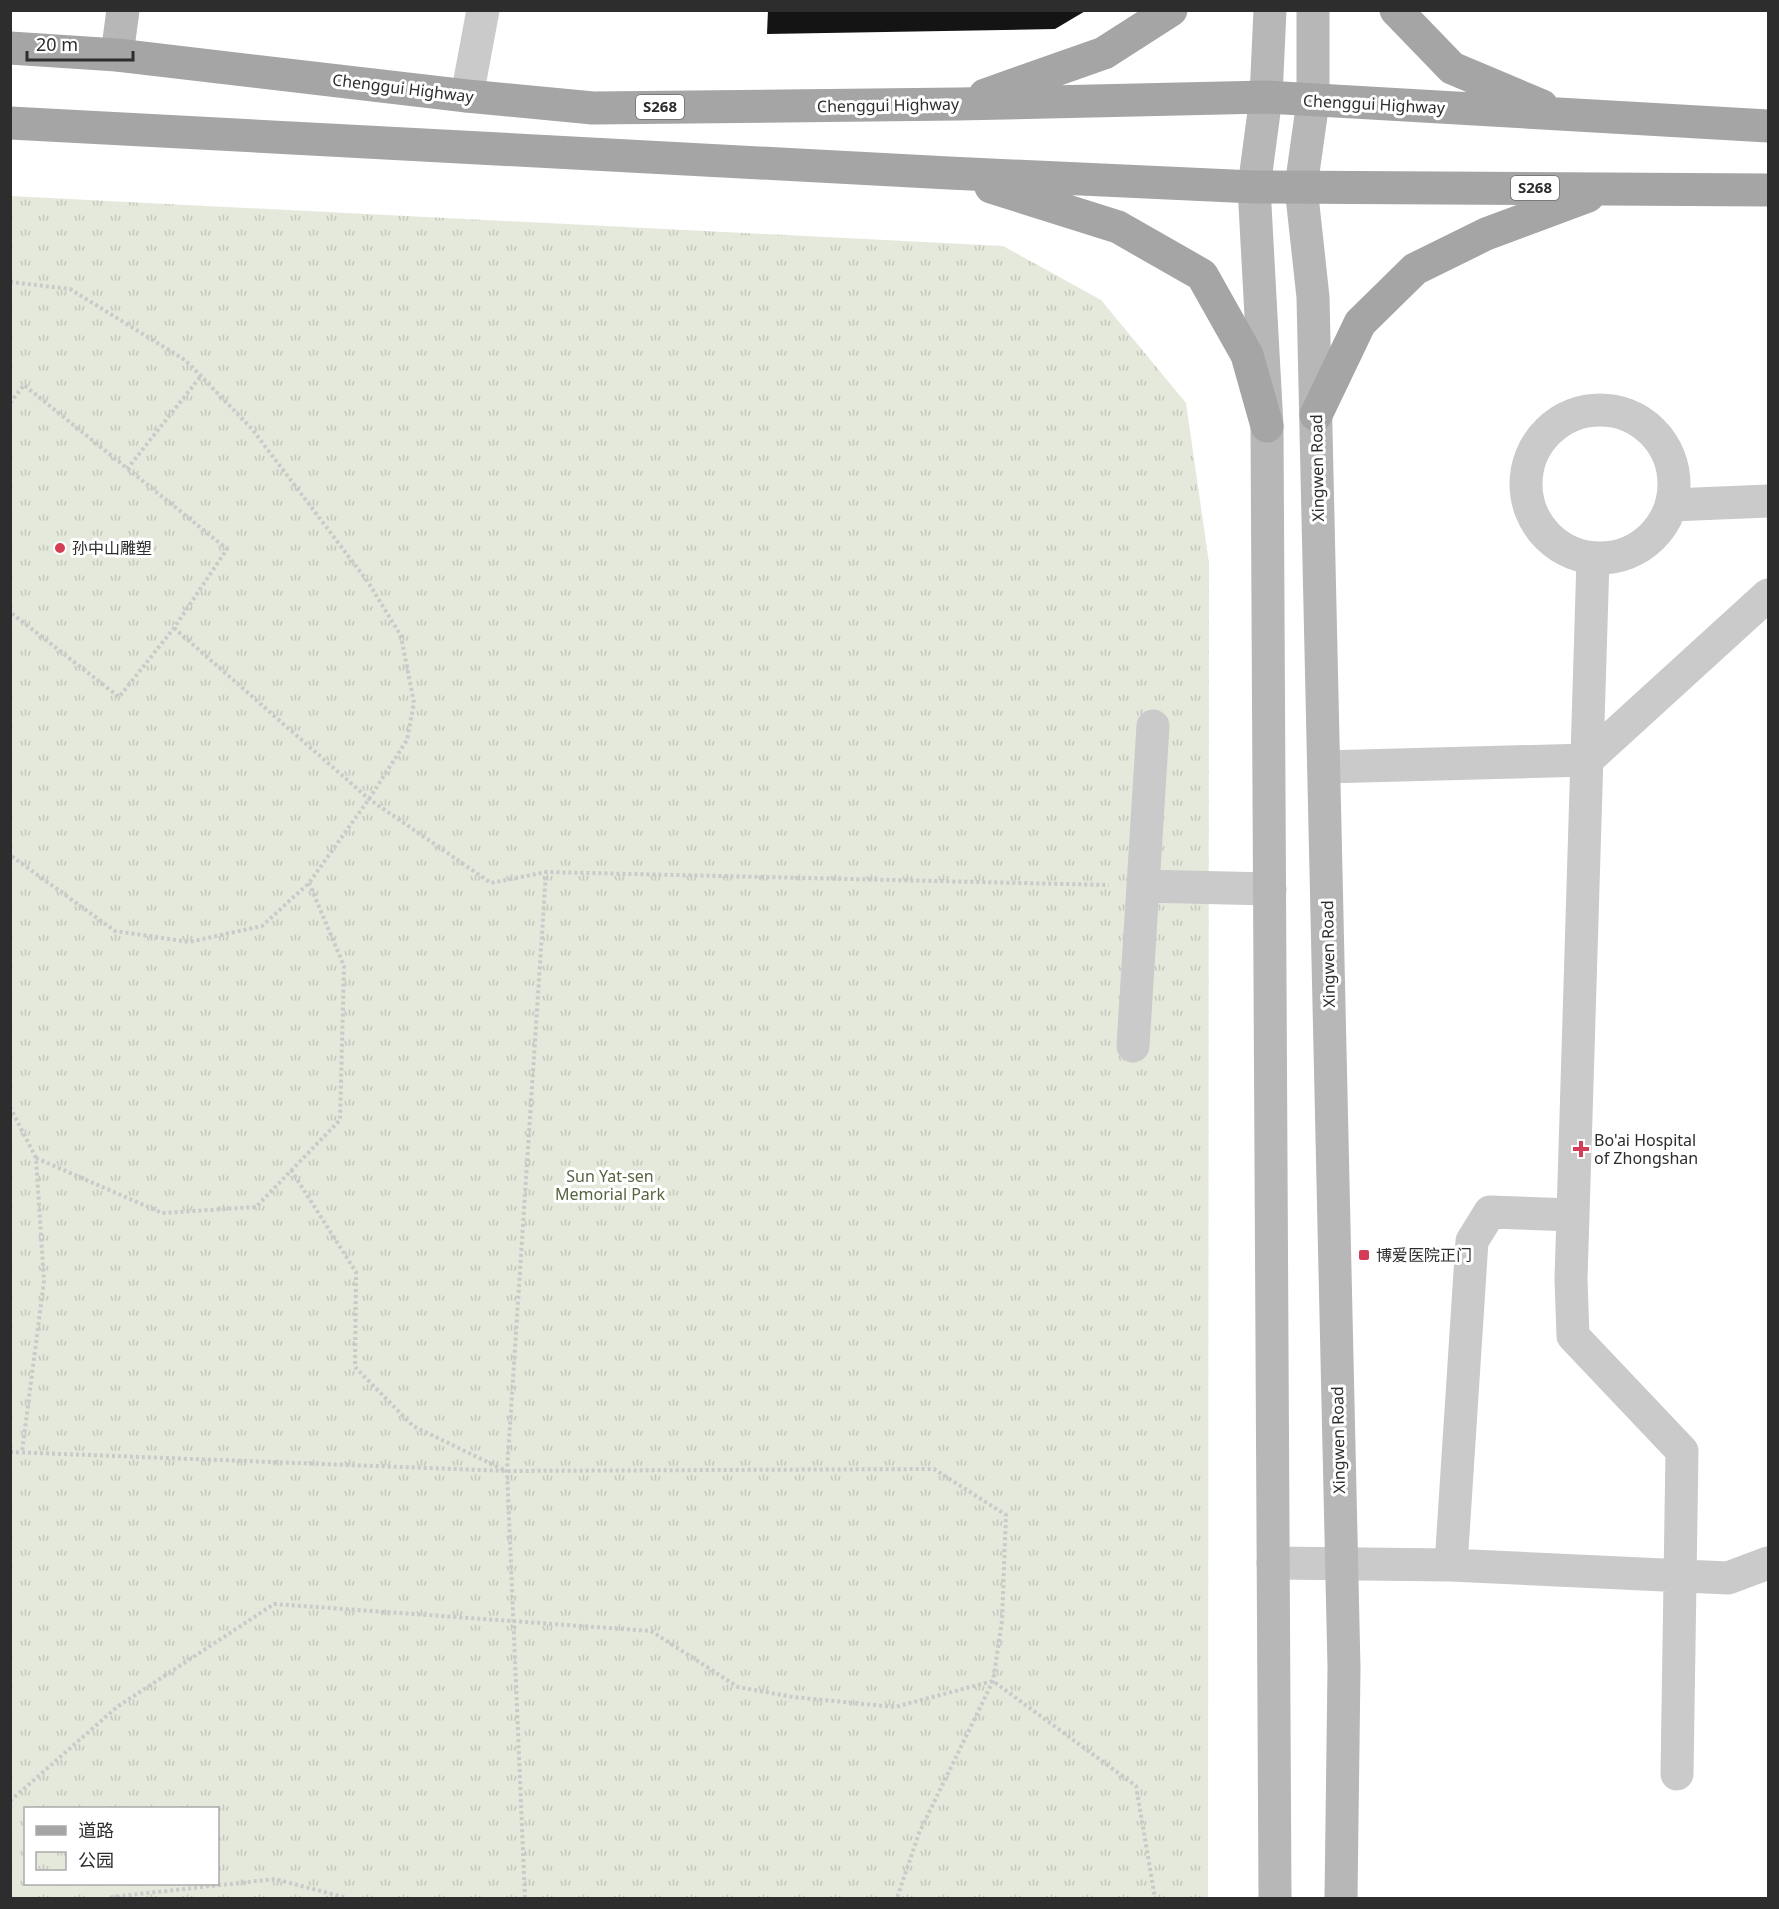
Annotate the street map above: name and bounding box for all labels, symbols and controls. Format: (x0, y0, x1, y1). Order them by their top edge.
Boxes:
scale bar (27, 24, 134, 62)
text: 20 m (36, 32, 78, 56)
street label: Chenggui Highway (331, 68, 476, 108)
street label: Chenggui Highway (1302, 89, 1446, 119)
street label: Chenggui Highway (817, 93, 960, 117)
road number: S268 (636, 95, 684, 119)
road number: S268 (1511, 176, 1559, 200)
street label: Xingwen Road (1305, 414, 1329, 522)
place label: 孙中山雕塑 (72, 537, 152, 559)
marker: 孙中山雕塑 (53, 541, 67, 555)
street label: Xingwen Road (1316, 900, 1340, 1008)
place label: Bo'ai Hospital of Zhongshan (1594, 1129, 1698, 1169)
marker: Bo'ai Hospital of Zhongshan (1572, 1140, 1590, 1158)
park label: Sun Yat-sen Memorial Park (555, 1165, 665, 1205)
place label: 博爱医院正门 (1376, 1244, 1472, 1266)
marker: 博爱医院正门 (1357, 1248, 1371, 1262)
street label: Xingwen Road (1326, 1386, 1350, 1494)
legend (24, 1807, 219, 1885)
text: 道路 (78, 1818, 114, 1842)
text: 公园 (78, 1848, 114, 1872)

